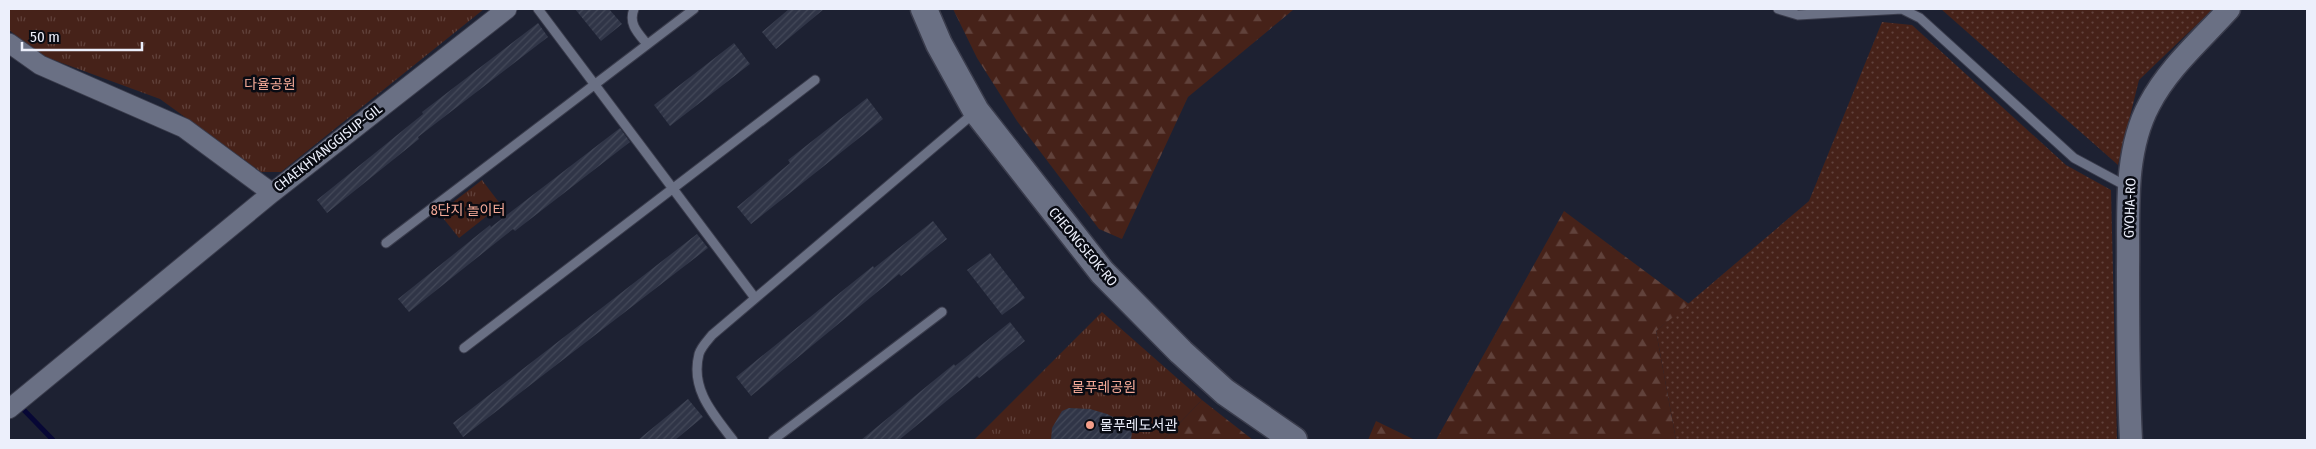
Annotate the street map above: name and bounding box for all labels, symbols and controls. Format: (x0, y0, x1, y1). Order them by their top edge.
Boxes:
scale bar (22, 20, 142, 52)
text: 50 m (30, 28, 60, 46)
park label: 다율공원 (244, 76, 296, 93)
street label: CHAEKHYANGGISUP-GIL (271, 100, 385, 196)
street label: GYOHA-RO (2120, 177, 2140, 238)
park label: 8단지 놀이터 (431, 202, 505, 219)
street label: CHEONGSEOK-RO (1045, 204, 1121, 290)
park label: 물푸레공원 (1072, 379, 1136, 396)
place label: 물푸레도서관 (1100, 417, 1177, 434)
marker: 물푸레도서관 (1084, 419, 1096, 431)

